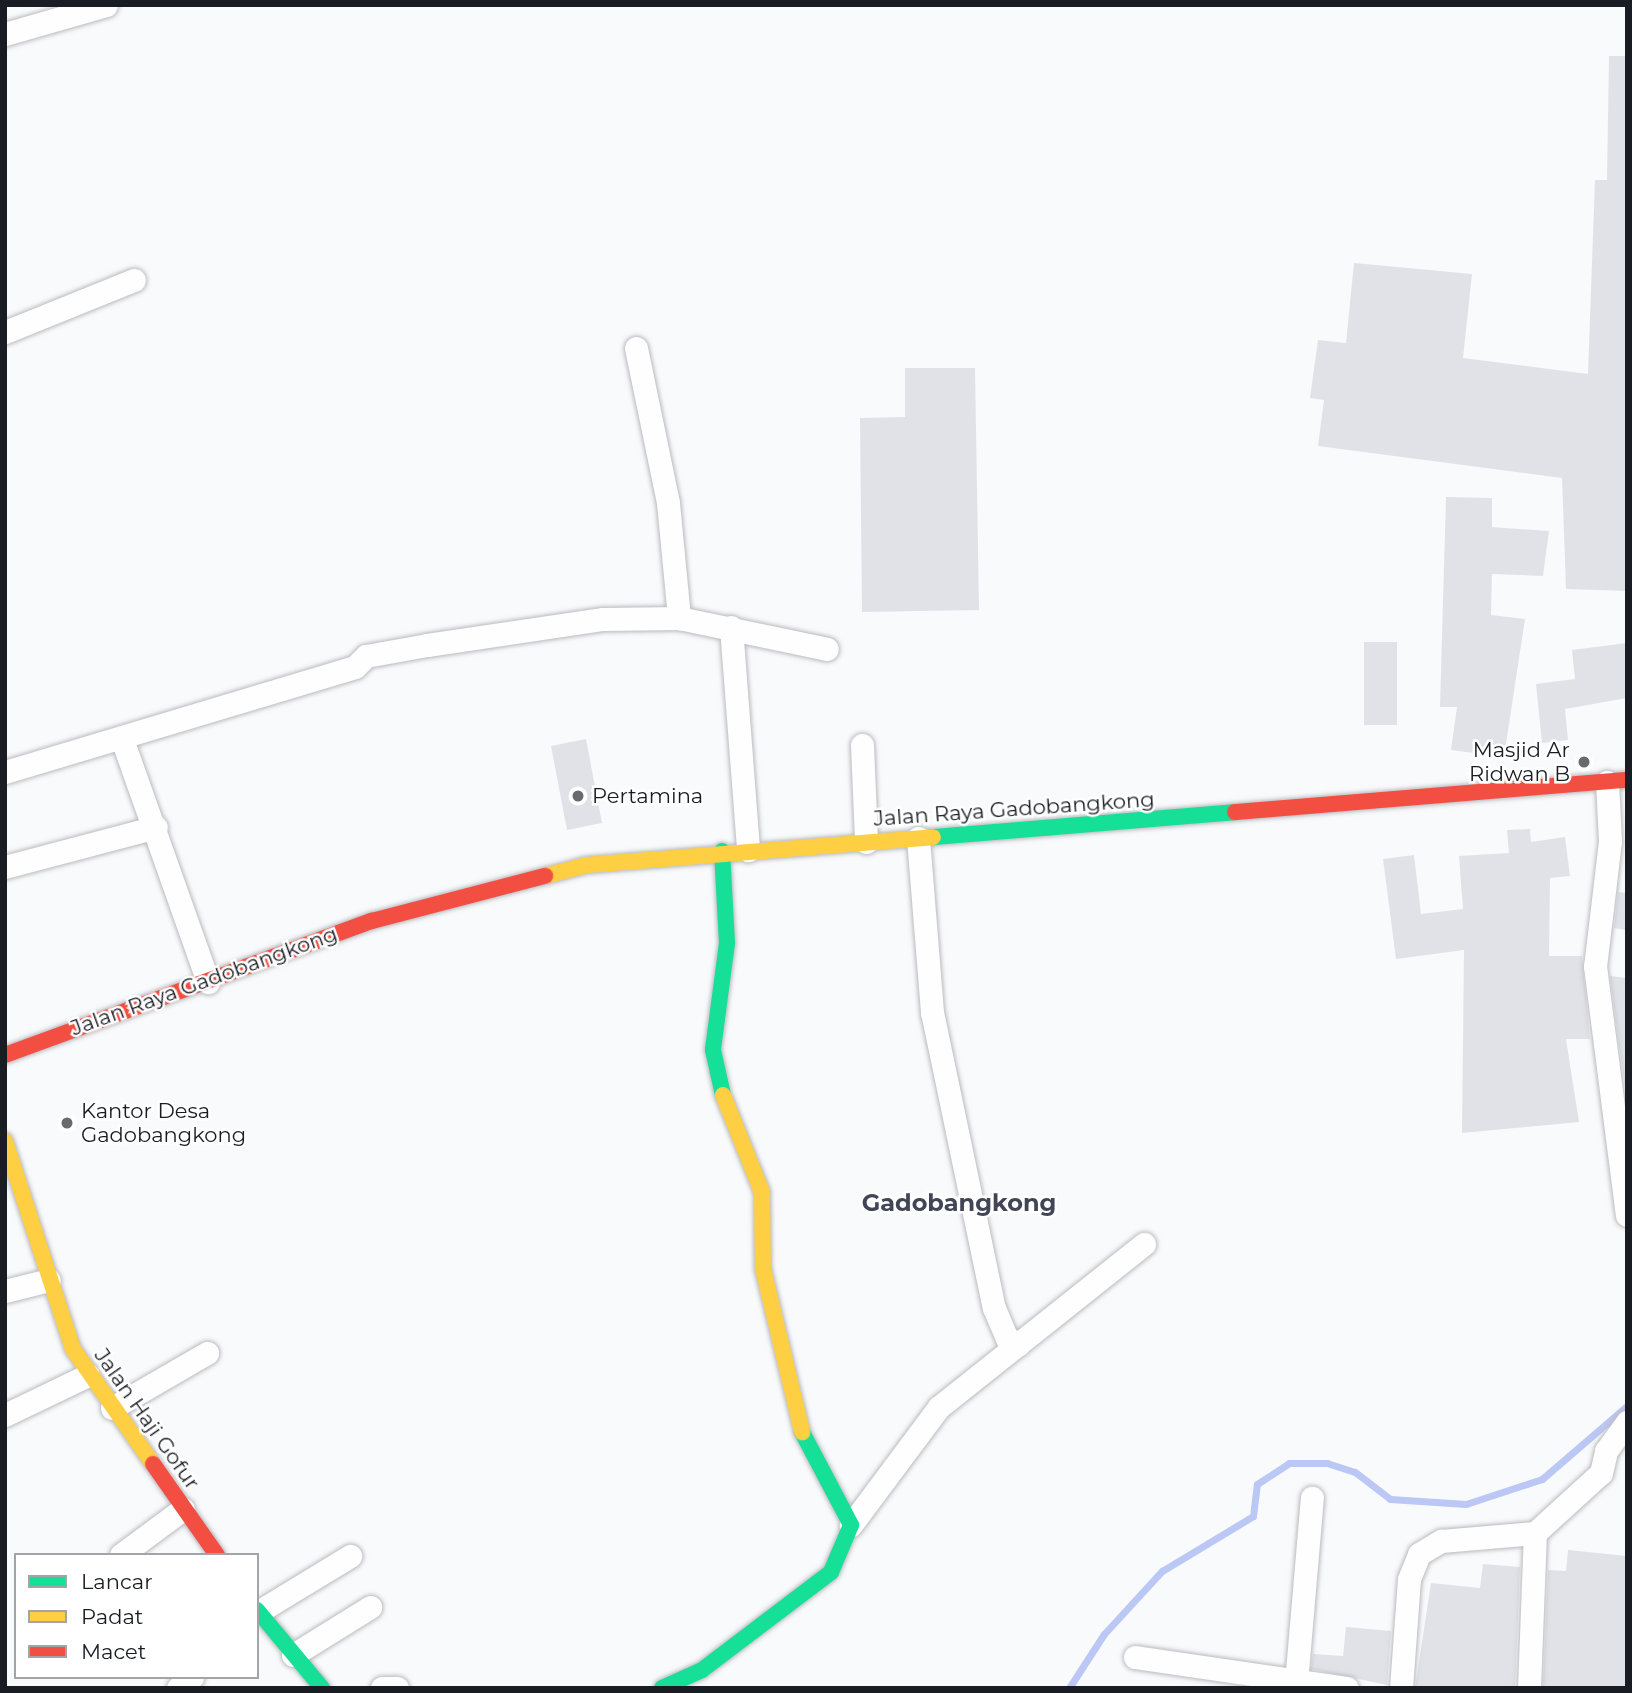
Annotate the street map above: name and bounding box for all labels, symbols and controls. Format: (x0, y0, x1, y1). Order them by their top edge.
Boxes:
place label: Masjid Ar Ridwan B (1469, 737, 1570, 787)
marker: Masjid Ar Ridwan B (1576, 754, 1592, 770)
place label: Pertamina (592, 783, 703, 809)
street label: Jalan Raya Gadobangkong (873, 787, 1155, 831)
marker: Pertamina (570, 788, 586, 804)
street label: Jalan Raya Gadobangkong (67, 921, 341, 1041)
place label: Kantor Desa Gadobangkong (81, 1098, 246, 1148)
marker: Kantor Desa Gadobangkong (59, 1115, 75, 1131)
district label: Gadobangkong (862, 1189, 1056, 1217)
street label: Jalan Haji Gofur (89, 1344, 205, 1494)
legend (14, 1553, 259, 1679)
text: Lancar (81, 1569, 153, 1594)
text: Padat (81, 1604, 143, 1629)
text: Macet (81, 1639, 146, 1664)

